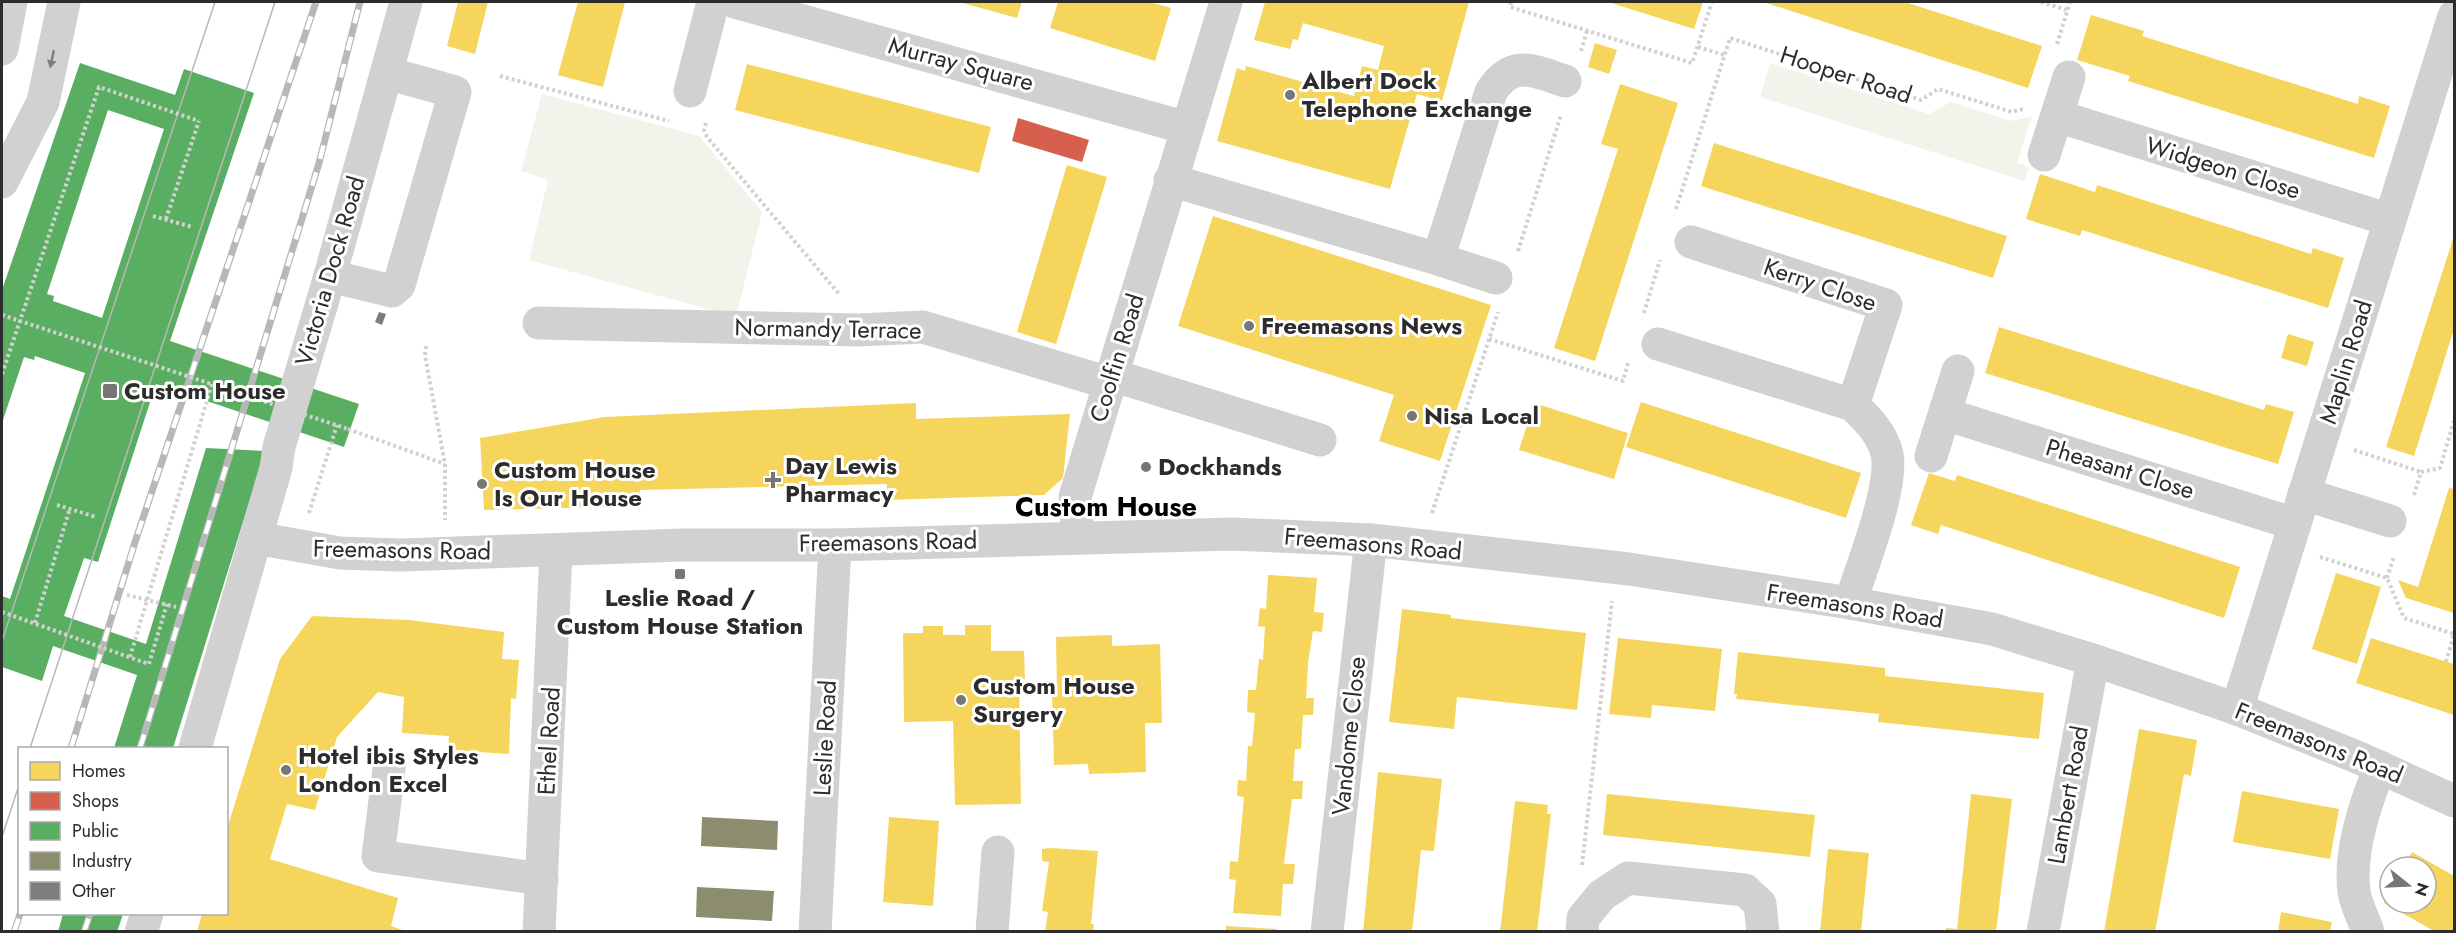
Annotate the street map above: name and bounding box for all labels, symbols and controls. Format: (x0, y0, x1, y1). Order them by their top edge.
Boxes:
street label: Murray Square (885, 27, 1038, 100)
street label: Hooper Road (1776, 37, 1917, 112)
one-way arrow (47, 50, 56, 69)
place label: Albert Dock Telephone Exchange (1301, 63, 1532, 126)
marker: Albert Dock Telephone Exchange (1283, 88, 1297, 102)
street label: Widgeon Close (2142, 127, 2305, 208)
street label: Victoria Dock Road (286, 172, 373, 370)
street label: Kerry Close (1759, 249, 1881, 320)
street label: Coolfin Road (1080, 289, 1153, 426)
street label: Maplin Road (2310, 296, 2381, 428)
place label: Freemasons News (1261, 308, 1462, 343)
street label: Normandy Terrace (734, 309, 922, 348)
marker: Freemasons News (1242, 319, 1256, 333)
place label: Custom House (124, 373, 286, 408)
marker: Custom House (101, 382, 119, 400)
place label: Nisa Local (1424, 398, 1539, 433)
marker: Nisa Local (1405, 409, 1419, 423)
street label: Pheasant Close (2042, 429, 2199, 508)
place label: Day Lewis Pharmacy (785, 448, 897, 511)
place label: Dockhands (1158, 449, 1282, 484)
place label: Custom House Is Our House (494, 452, 656, 515)
marker: Dockhands (1139, 460, 1153, 474)
marker: Day Lewis Pharmacy (766, 473, 780, 487)
marker: Custom House Is Our House (475, 477, 489, 491)
district label: Custom House (1015, 487, 1197, 526)
street label: Freemasons Road (1283, 518, 1463, 569)
street label: Freemasons Road (798, 522, 977, 561)
street label: Freemasons Road (313, 530, 492, 569)
marker: Leslie Road / Custom House Station (673, 567, 687, 581)
street label: Freemasons Road (1764, 574, 1946, 637)
place label: Leslie Road / Custom House Station (557, 580, 803, 643)
street label: Vandome Close (1323, 655, 1374, 817)
place label: Custom House Surgery (973, 668, 1135, 731)
street label: Leslie Road (804, 679, 845, 797)
street label: Ethel Road (528, 686, 569, 796)
marker: Custom House Surgery (954, 693, 968, 707)
street label: Freemasons Road (2230, 693, 2408, 792)
street label: Lambert Road (2038, 723, 2097, 867)
place label: Hotel ibis Styles London Excel (298, 738, 479, 801)
legend (18, 747, 228, 915)
text: Homes (72, 758, 125, 784)
marker: Hotel ibis Styles London Excel (279, 763, 293, 777)
text: Shops (72, 788, 119, 814)
text: Public (72, 818, 119, 844)
text: Industry (72, 848, 132, 874)
north arrow (2378, 855, 2438, 915)
text: Other (72, 878, 116, 904)
text: N (2409, 880, 2435, 899)

